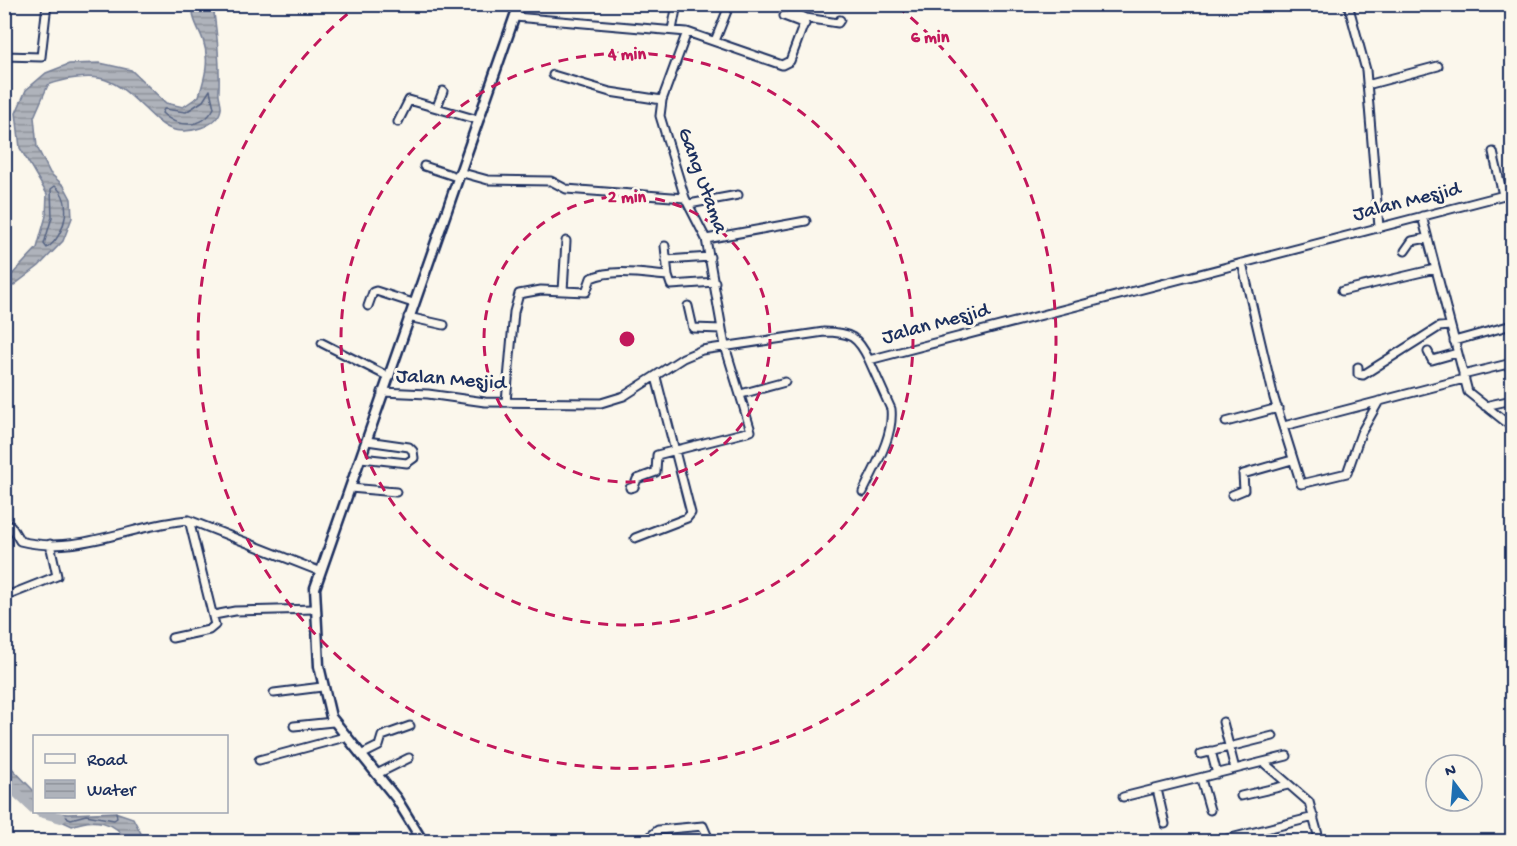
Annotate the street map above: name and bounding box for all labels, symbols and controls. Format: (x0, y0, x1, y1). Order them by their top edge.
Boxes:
text: 6 min (911, 28, 950, 49)
text: 4 min (607, 45, 646, 66)
street label: Gang Utama (670, 125, 732, 239)
street label: Jalan Mesjid (1351, 177, 1465, 228)
text: 2 min (608, 188, 647, 209)
street label: Jalan Mesjid (880, 298, 994, 351)
centre of rings (617, 329, 637, 349)
street label: Jalan Mesjid (395, 365, 508, 397)
legend (33, 735, 228, 813)
text: Road (87, 751, 128, 772)
north arrow (1424, 753, 1484, 813)
text: N (1443, 761, 1459, 783)
text: Water (87, 781, 137, 802)

